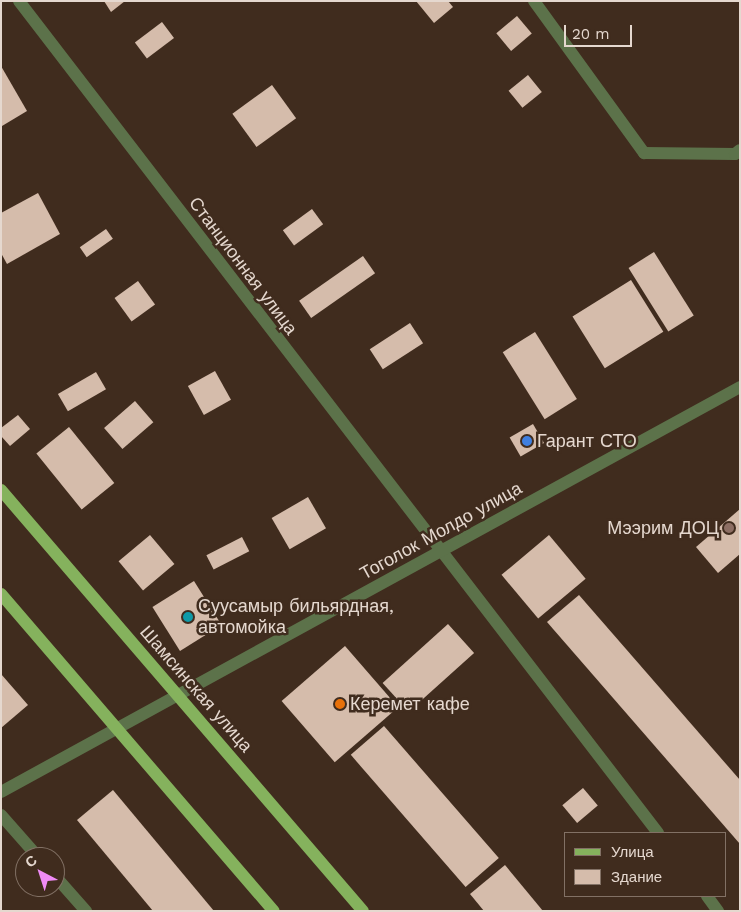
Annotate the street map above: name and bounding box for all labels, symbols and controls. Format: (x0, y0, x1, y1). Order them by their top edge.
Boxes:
scale bar (566, 15, 634, 47)
text: 20 m (572, 25, 610, 43)
street label: Станционная улица (184, 193, 302, 339)
place label: Гарант СТО (537, 430, 637, 452)
marker: Гарант СТО (521, 435, 533, 447)
street label: Тоголок Молдо улица (356, 478, 526, 584)
place label: Мээрим ДОЦ (607, 517, 719, 539)
marker: Мээрим ДОЦ (723, 522, 735, 534)
place label: Суусамыр бильярдная, автомойка (198, 596, 394, 638)
marker: Суусамыр бильярдная, автомойка (182, 611, 194, 623)
street label: Шамсинская улица (135, 621, 257, 757)
place label: Керемет кафе (350, 693, 470, 715)
marker: Керемет кафе (334, 698, 346, 710)
legend (564, 832, 726, 897)
text: Улица (611, 843, 654, 861)
north arrow (15, 847, 65, 897)
text: С (22, 852, 40, 871)
text: Здание (611, 868, 662, 886)

